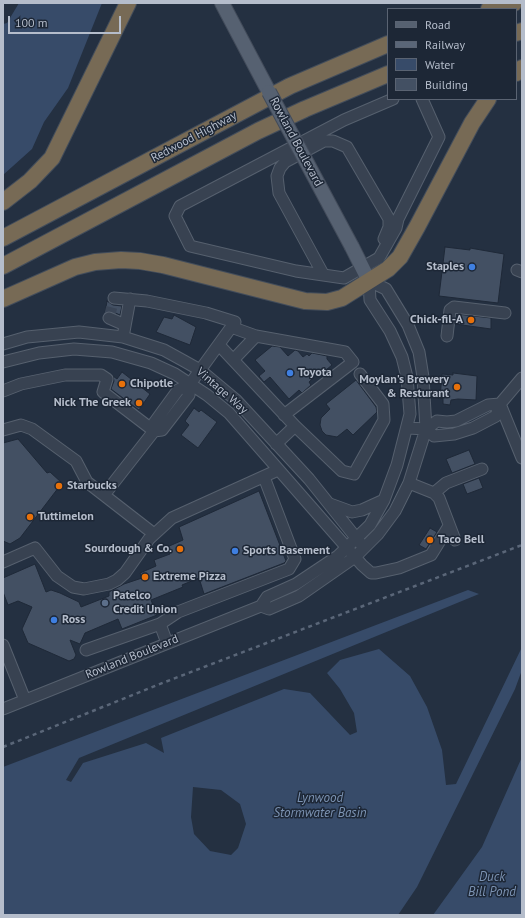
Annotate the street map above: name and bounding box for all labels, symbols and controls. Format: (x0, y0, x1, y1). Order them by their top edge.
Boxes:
scale bar (10, 8, 123, 34)
legend (387, 8, 517, 100)
text: 100 m (15, 15, 48, 30)
text: Road (425, 17, 450, 32)
text: Railway (425, 37, 465, 52)
text: Water (425, 57, 455, 72)
text: Building (425, 77, 468, 92)
street label: Rowland Boulevard (266, 95, 326, 189)
street label: Redwood Highway (149, 108, 239, 166)
place label: Staples (426, 260, 464, 274)
marker: Staples (467, 262, 477, 272)
place label: Chick-fil-A (410, 313, 463, 327)
marker: Chick-fil-A (466, 315, 476, 325)
street label: Vintage Way (193, 365, 251, 417)
place label: Toyota (298, 366, 332, 380)
marker: Toyota (285, 368, 295, 378)
place label: Moylan's Brewery & Resturant (359, 373, 449, 401)
place label: Chipotle (130, 377, 173, 391)
marker: Chipotle (117, 379, 127, 389)
marker: Moylan's Brewery & Resturant (452, 382, 462, 392)
place label: Nick The Greek (54, 396, 131, 410)
marker: Nick The Greek (134, 398, 144, 408)
place label: Starbucks (67, 479, 117, 493)
marker: Starbucks (54, 481, 64, 491)
place label: Tuttimelon (38, 510, 94, 524)
marker: Tuttimelon (25, 512, 35, 522)
place label: Taco Bell (438, 533, 484, 547)
marker: Taco Bell (425, 535, 435, 545)
place label: Sourdough & Co. (85, 542, 172, 556)
marker: Sourdough & Co. (175, 544, 185, 554)
place label: Sports Basement (243, 544, 330, 558)
marker: Sports Basement (230, 546, 240, 556)
place label: Extreme Pizza (153, 570, 226, 584)
marker: Extreme Pizza (140, 572, 150, 582)
place label: Patelco Credit Union (113, 589, 177, 617)
marker: Patelco Credit Union (100, 598, 110, 608)
place label: Ross (62, 613, 85, 627)
marker: Ross (49, 615, 59, 625)
street label: Rowland Boulevard (83, 632, 181, 682)
water label: Lynwood Stormwater Basin (273, 790, 367, 821)
water label: Duck Bill Pond (468, 869, 516, 900)

